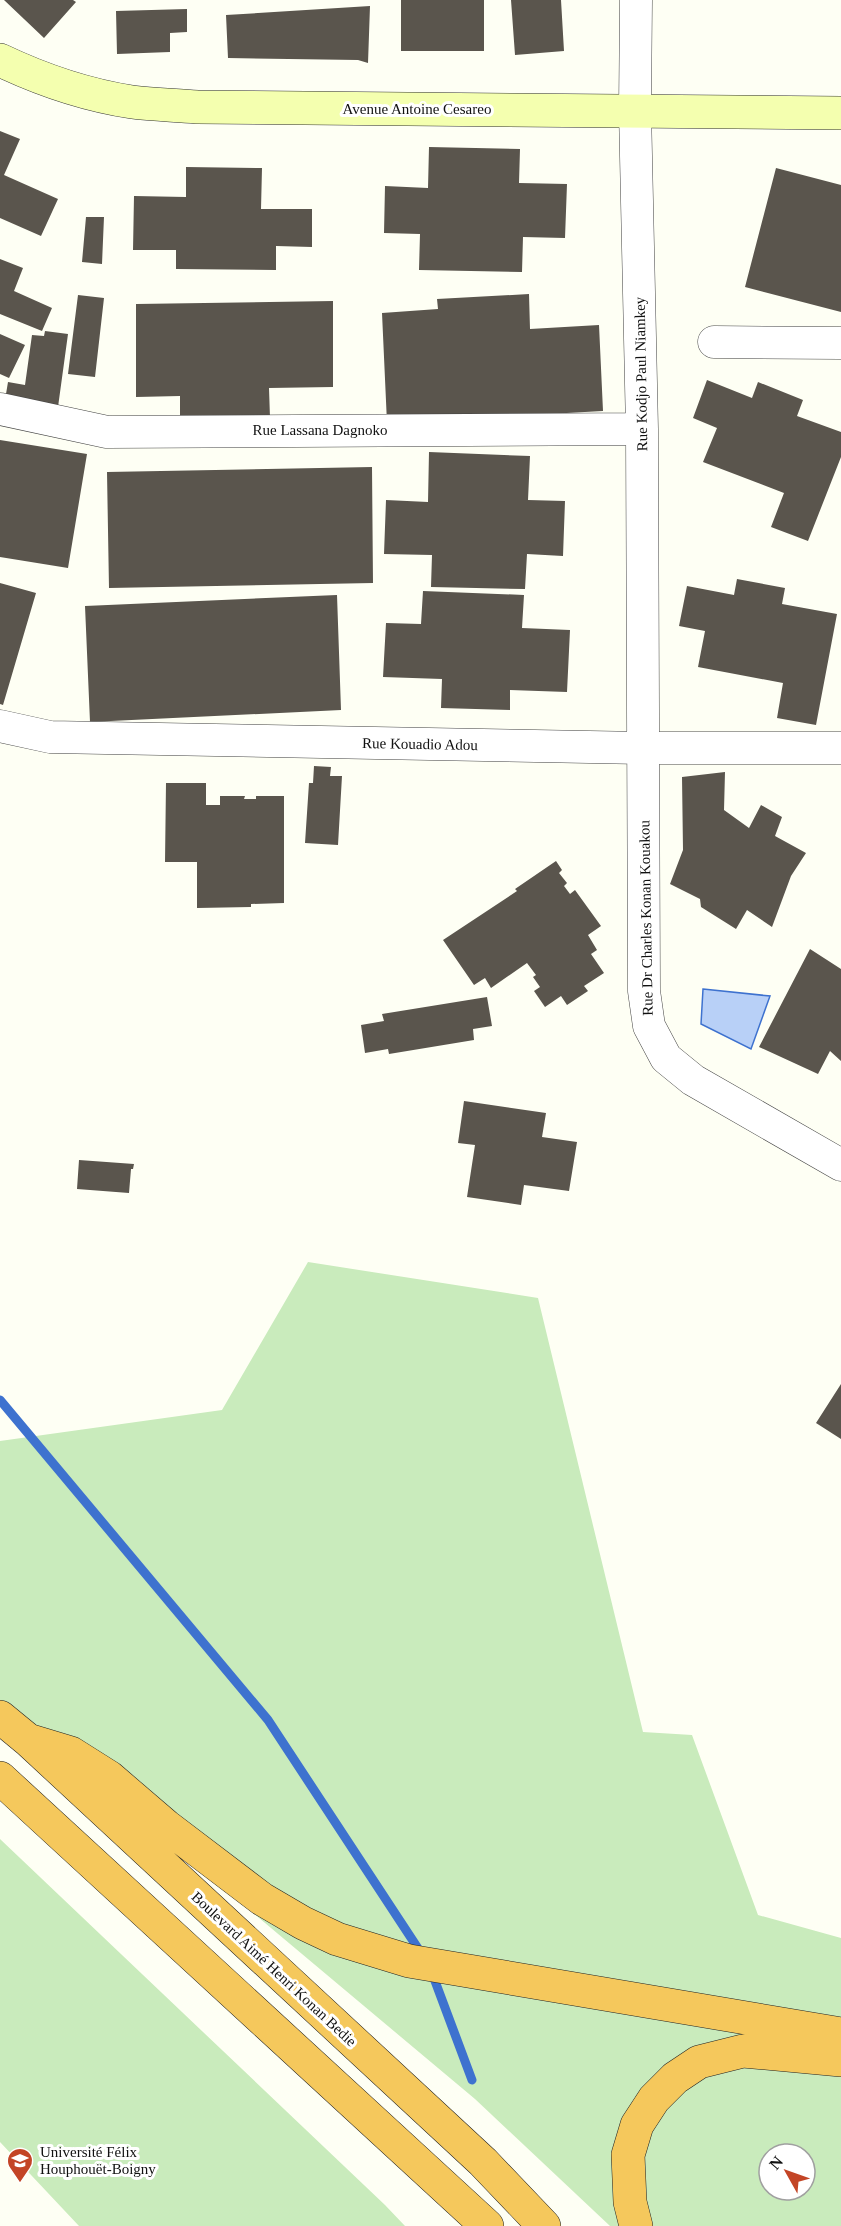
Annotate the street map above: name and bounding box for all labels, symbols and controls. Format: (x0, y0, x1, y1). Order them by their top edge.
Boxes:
street label: Avenue Antoine Cesareo (343, 101, 491, 117)
street label: Rue Kodjo Paul Niamkey (632, 296, 650, 451)
street label: Rue Lassana Dagnoko (253, 422, 387, 438)
street label: Rue Kouadio Adou (362, 735, 479, 753)
street label: Rue Dr Charles Konan Kouakou (636, 819, 656, 1016)
street label: Boulevard Aimé Henri Konan Bedie (188, 1888, 360, 2050)
north arrow (757, 2142, 817, 2202)
place label: Université Félix Houphouët-Boigny (40, 2144, 156, 2177)
school or university icon: Université Félix Houphouët-Boigny (5, 2146, 35, 2184)
text: N (766, 2152, 786, 2173)

